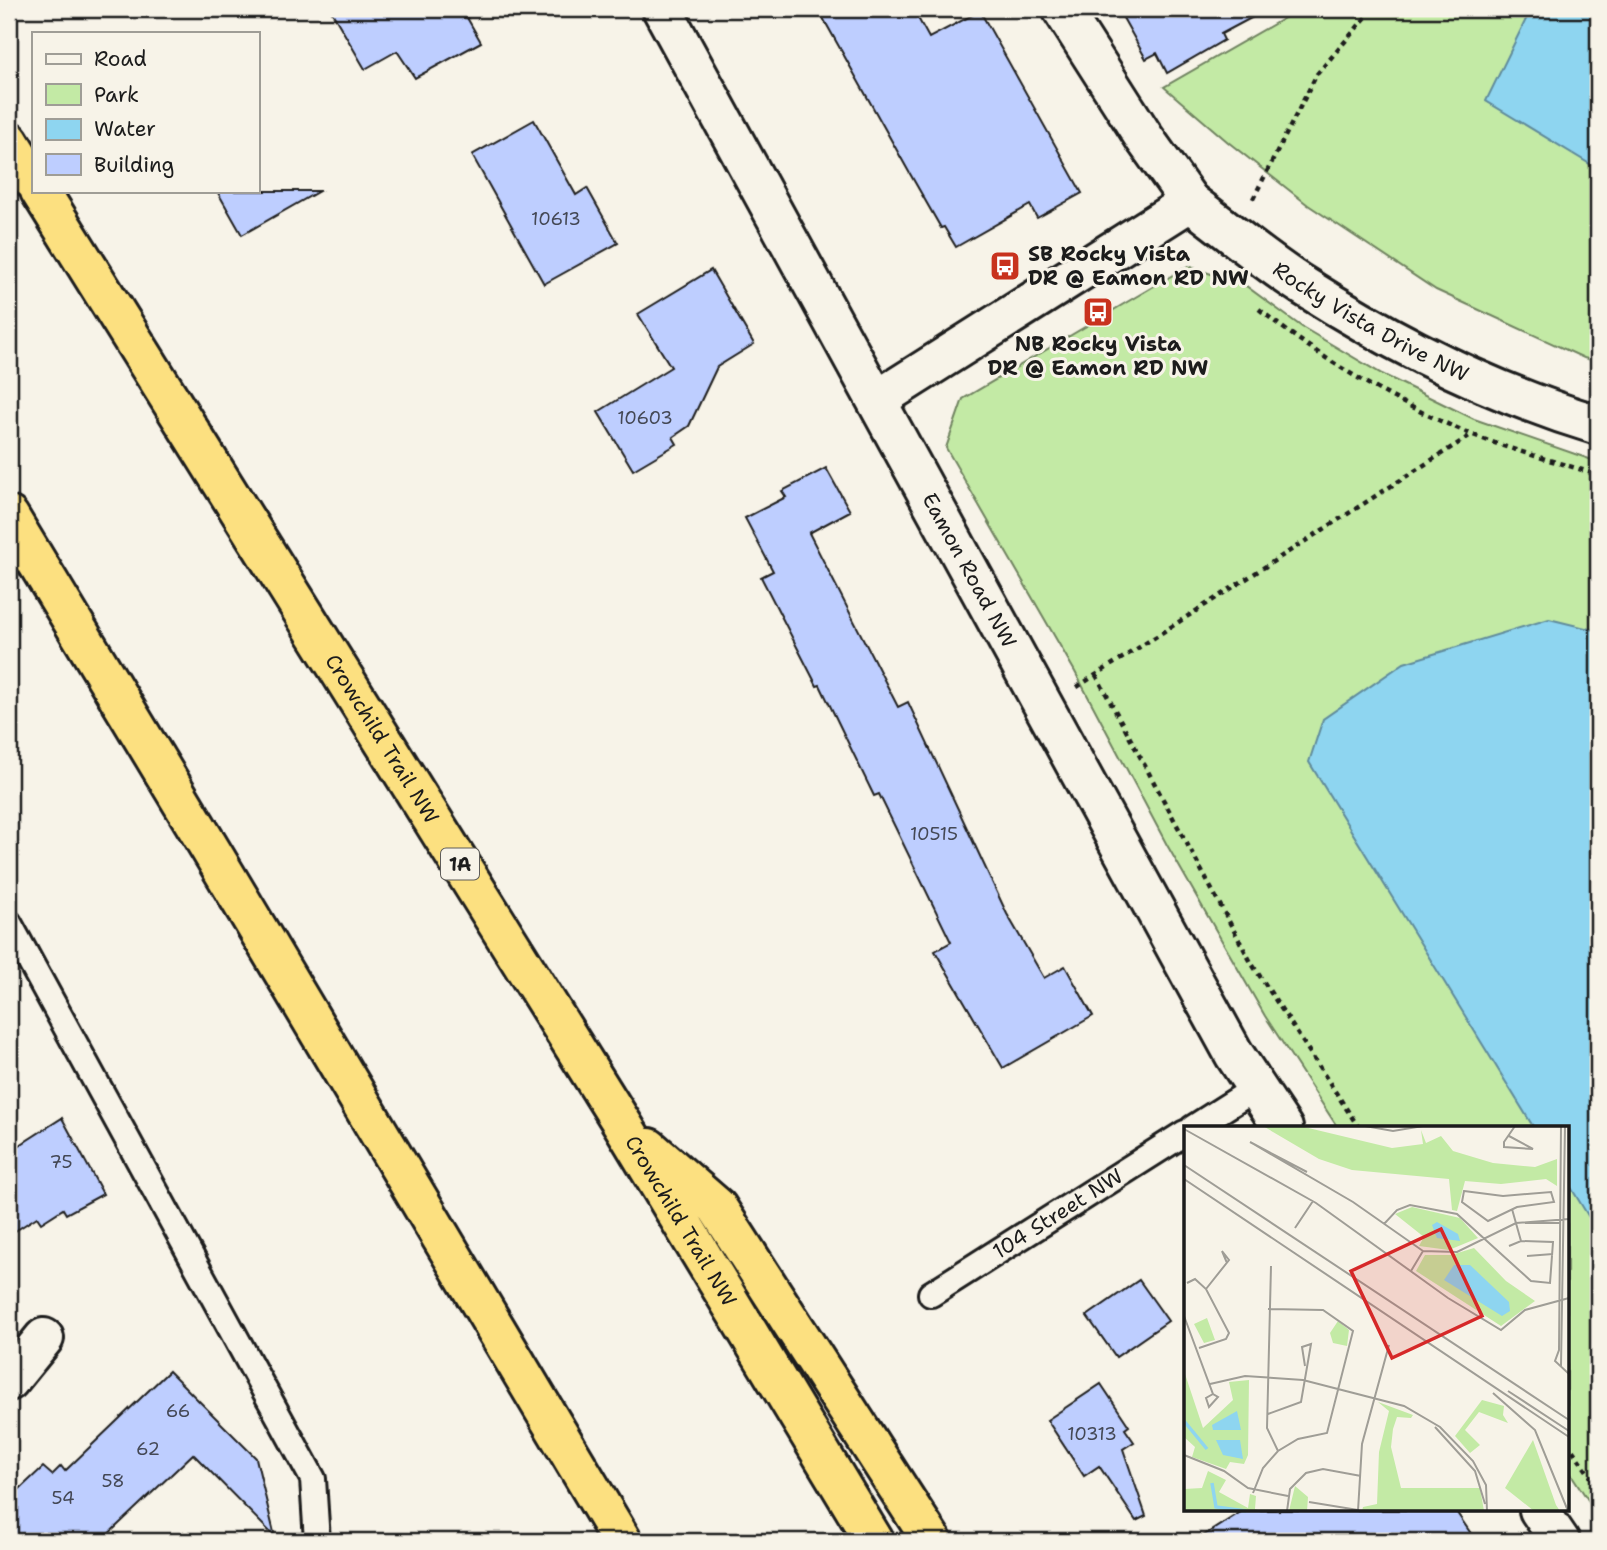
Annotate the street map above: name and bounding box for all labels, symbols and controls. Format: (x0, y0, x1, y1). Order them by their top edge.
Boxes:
legend (32, 32, 259, 192)
text: Road (94, 45, 147, 73)
text: Park (94, 81, 139, 109)
text: Water (94, 115, 156, 143)
text: Building (94, 151, 174, 179)
house number: 10613 (531, 207, 581, 231)
place label: SB Rocky Vista DR @ Eamon RD NW (1028, 240, 1249, 292)
bus stop icon: SB Rocky Vista DR @ Eamon RD NW (988, 249, 1022, 283)
street label: Rocky Vista Drive NW (1267, 255, 1473, 388)
bus stop icon: NB Rocky Vista DR @ Eamon RD NW (1081, 295, 1115, 329)
place label: NB Rocky Vista DR @ Eamon RD NW (988, 330, 1209, 382)
house number: 10603 (617, 406, 673, 430)
street label: Eamon Road NW (916, 488, 1023, 653)
street label: Crowchild Trail NW (319, 649, 446, 829)
house number: 10515 (910, 822, 958, 846)
road number: 1A (441, 848, 479, 880)
inset map (1184, 1126, 1568, 1512)
street label: Crowchild Trail NW (618, 1130, 743, 1312)
house number: 75 (50, 1150, 72, 1174)
street label: 104 Street NW (987, 1162, 1128, 1265)
house number: 66 (166, 1399, 190, 1423)
house number: 10313 (1067, 1422, 1117, 1446)
house number: 62 (136, 1437, 160, 1461)
house number: 58 (101, 1469, 125, 1493)
house number: 54 (51, 1486, 75, 1510)

